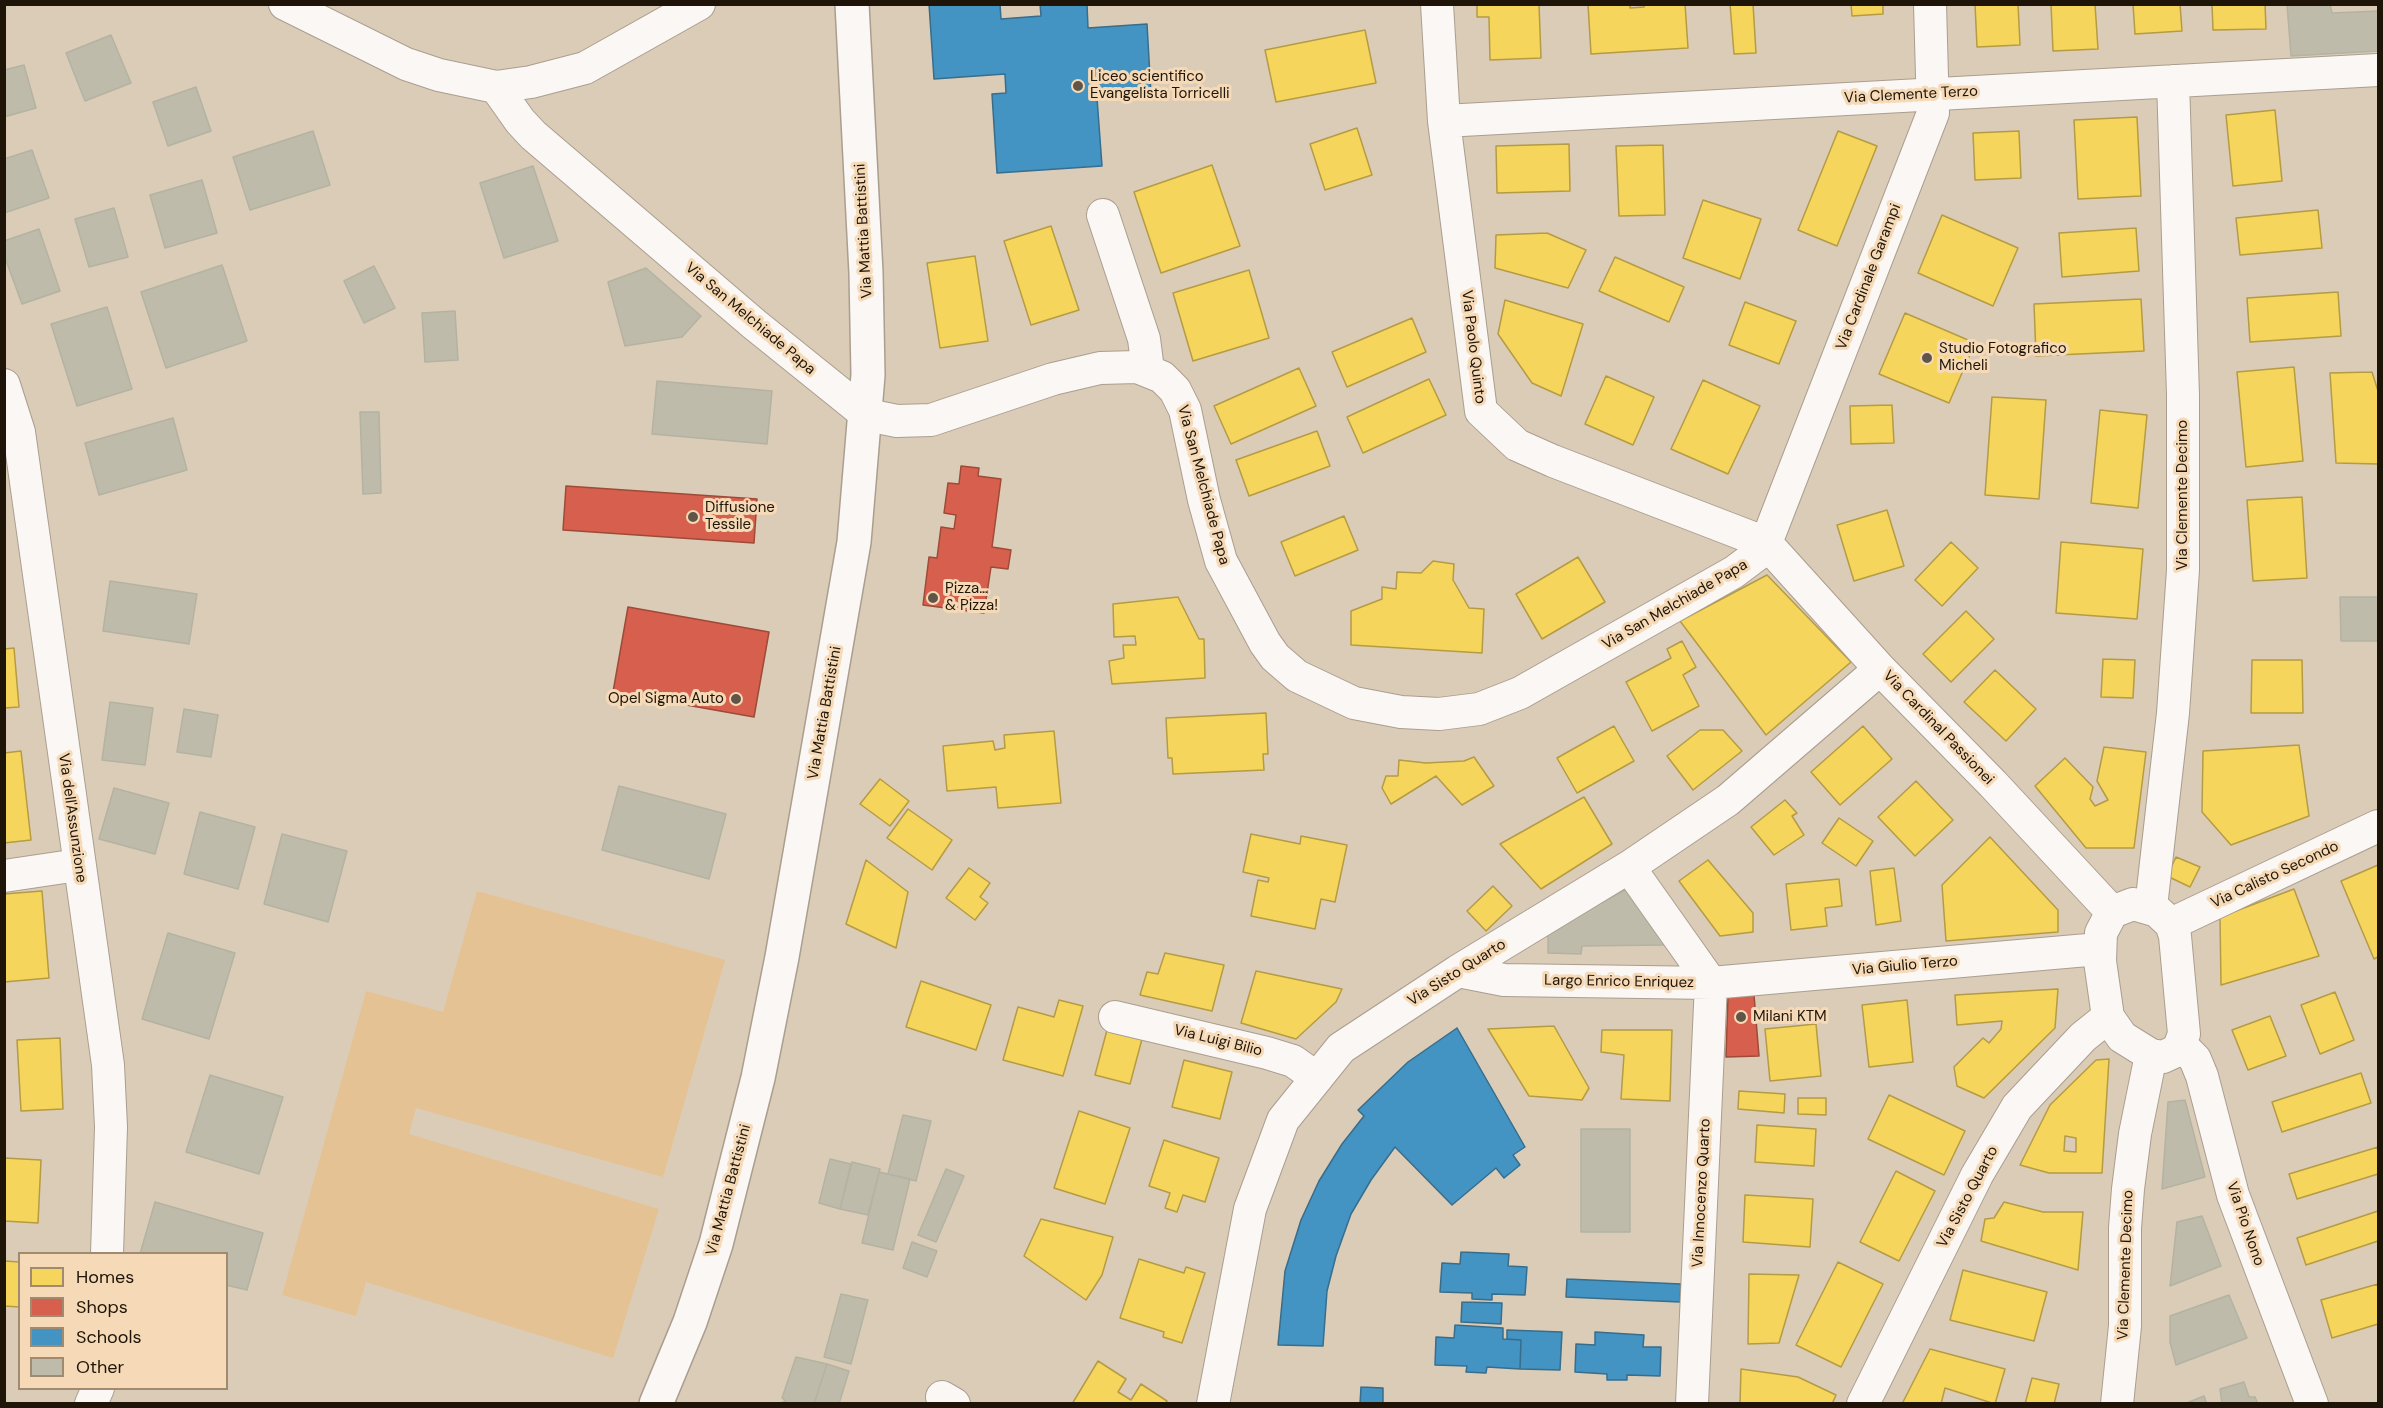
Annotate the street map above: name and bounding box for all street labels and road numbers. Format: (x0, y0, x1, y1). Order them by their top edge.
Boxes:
street label: Via Clemente Terzo (1844, 83, 1978, 107)
street label: Via Mattia Battistini (851, 163, 877, 299)
street label: Via Cardinale Garampi (1833, 201, 1905, 353)
street label: Via San Melchiade Papa (681, 259, 819, 379)
street label: Via Paolo Quinto (1457, 289, 1489, 405)
street label: Via San Melchiade Papa (1173, 403, 1233, 567)
street label: Via Clemente Decimo (2174, 420, 2192, 570)
street label: Via San Melchiade Papa (1599, 556, 1751, 654)
street label: Via Mattia Battistini (804, 645, 846, 781)
street label: Via Cardinal Passionei (1879, 667, 1997, 789)
street label: Via dell'Assunzione (54, 752, 90, 884)
street label: Via Calisto Secondo (2208, 837, 2342, 913)
street label: Via Sisto Quarto (1405, 936, 1509, 1010)
street label: Via Giulio Terzo (1851, 952, 1959, 980)
street label: Largo Enrico Enriquez (1544, 972, 1694, 992)
street label: Via Luigi Bilio (1172, 1021, 1264, 1061)
street label: Via Innocenzo Quarto (1689, 1118, 1715, 1268)
street label: Via Mattia Battistini (703, 1122, 755, 1258)
street label: Via Sisto Quarto (1934, 1143, 2002, 1251)
street label: Via Pio Nono (2222, 1180, 2268, 1268)
street label: Via Clemente Decimo (2114, 1190, 2138, 1340)

